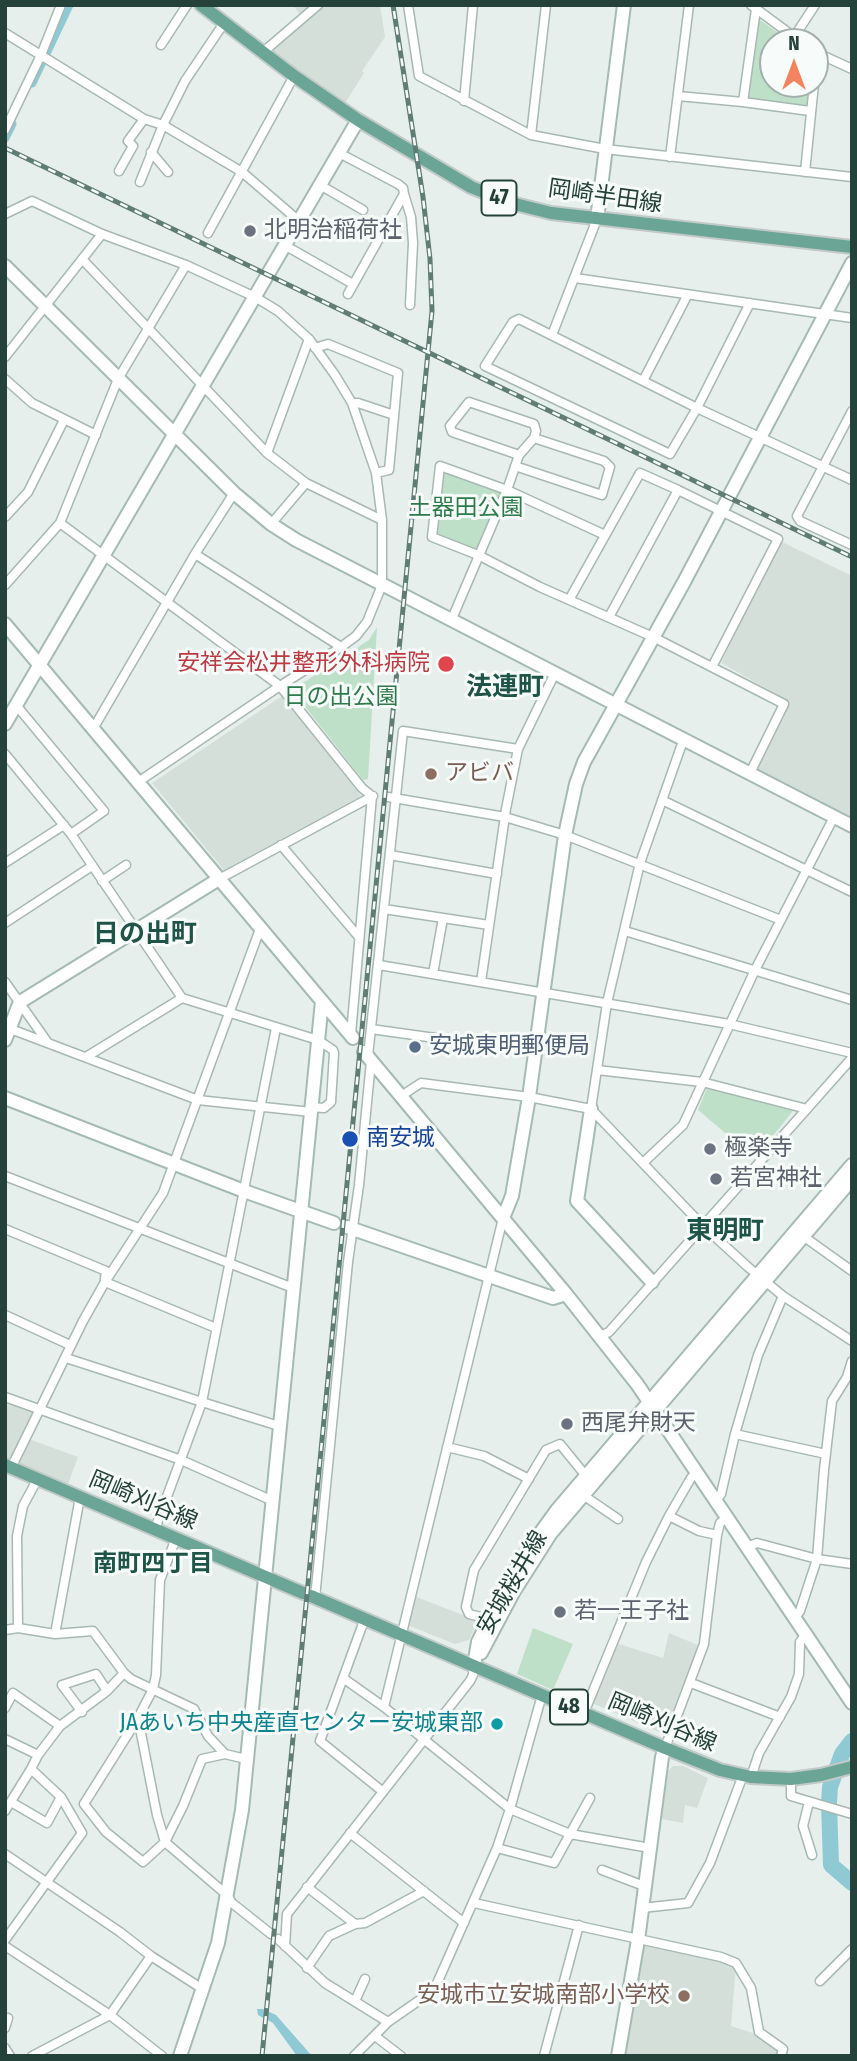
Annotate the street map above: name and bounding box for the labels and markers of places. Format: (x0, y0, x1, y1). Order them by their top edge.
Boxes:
place label: 北明治稲荷社 (264, 217, 402, 245)
marker: 北明治稲荷社 (242, 223, 258, 239)
place label: 安祥会松井整形外科病院 (177, 650, 430, 678)
marker: 安祥会松井整形外科病院 (436, 654, 456, 674)
place label: アビバ (445, 760, 514, 788)
marker: アビバ (423, 766, 439, 782)
place label: 安城東明郵便局 (429, 1033, 590, 1061)
marker: 安城東明郵便局 (407, 1039, 423, 1055)
place label: 南安城 (366, 1125, 435, 1153)
marker: 南安城 (340, 1129, 360, 1149)
place label: 極楽寺 (724, 1135, 793, 1163)
marker: 極楽寺 (702, 1141, 718, 1157)
place label: 若宮神社 (730, 1165, 822, 1193)
marker: 若宮神社 (708, 1171, 724, 1187)
place label: 西尾弁財天 (581, 1410, 696, 1438)
marker: 西尾弁財天 (559, 1416, 575, 1432)
place label: 若一王子社 (574, 1598, 689, 1626)
marker: 若一王子社 (552, 1604, 568, 1620)
place label: JAあいち中央産直センター安城東部 (120, 1710, 483, 1738)
marker: JAあいち中央産直センター安城東部 (489, 1716, 505, 1732)
place label: 安城市立安城南部小学校 (417, 1982, 670, 2010)
marker: 安城市立安城南部小学校 (676, 1988, 692, 2004)

